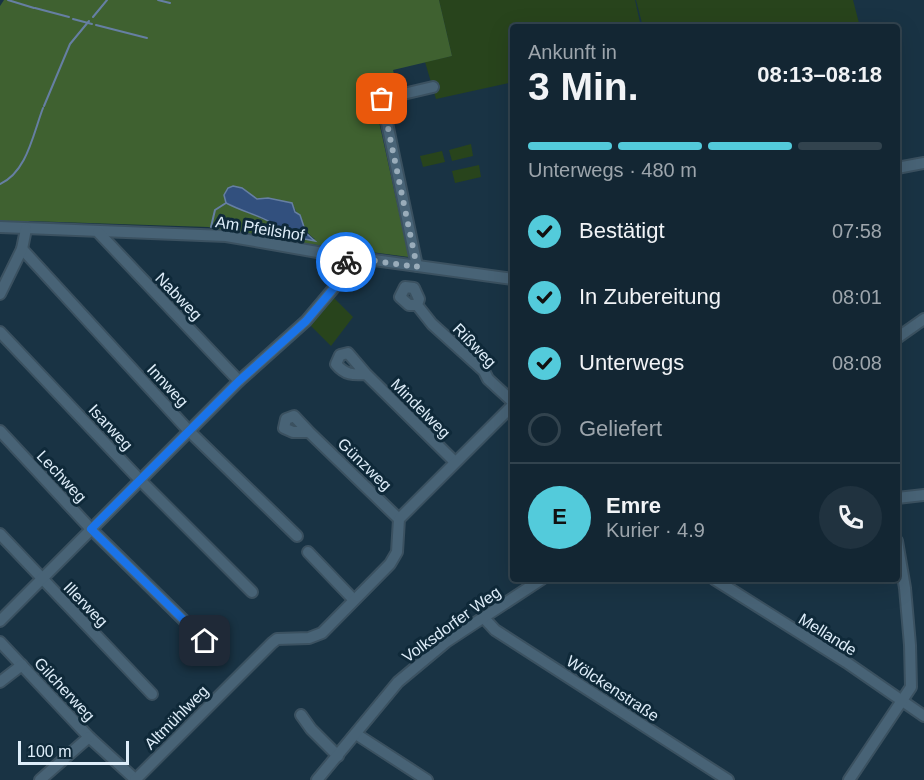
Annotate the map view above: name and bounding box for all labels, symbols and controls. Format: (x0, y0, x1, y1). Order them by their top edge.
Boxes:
text: Ankunft in (528, 41, 617, 63)
text: 08:13–08:18 (757, 62, 882, 87)
text: 3 Min. (528, 65, 639, 108)
pin (356, 73, 407, 124)
icon: bag (365, 82, 398, 115)
text: Unterwegs · 480 m (528, 159, 697, 181)
street label: Am Pfeilshof (214, 213, 306, 244)
icon: check (528, 215, 561, 248)
text: Bestätigt (579, 218, 665, 243)
text: 07:58 (832, 220, 882, 242)
courier (316, 232, 376, 292)
icon: bike (330, 246, 363, 279)
street label: Nabweg (152, 269, 205, 323)
icon: check (528, 281, 561, 314)
text: In Zubereitung (579, 284, 721, 309)
text: 08:01 (832, 286, 882, 308)
street label: Rißweg (450, 320, 500, 371)
icon: check (528, 347, 561, 380)
text: Unterwegs (579, 350, 684, 375)
text: 08:08 (832, 352, 882, 374)
street label: Innweg (144, 361, 191, 410)
street label: Mindelweg (388, 375, 454, 441)
street label: Isarweg (85, 401, 136, 454)
text: Geliefert (579, 416, 662, 441)
street label: Günzweg (334, 435, 395, 494)
street label: Lechweg (34, 447, 90, 506)
button: phone (819, 486, 882, 549)
text: Emre (606, 493, 661, 518)
text: E (552, 504, 567, 529)
text: Kurier · 4.9 (606, 519, 705, 541)
street label: Illerweg (60, 579, 111, 630)
street label: Volksdorfer Weg (399, 583, 504, 666)
street label: Mellande (796, 610, 860, 659)
pin (179, 615, 230, 666)
icon: home (188, 624, 221, 657)
street label: Wölckenstraße (563, 652, 662, 725)
street label: Gilcherweg (31, 654, 98, 724)
street label: Altmühlweg (141, 682, 212, 753)
scale bar (18, 738, 129, 766)
text: 100 m (27, 743, 71, 760)

